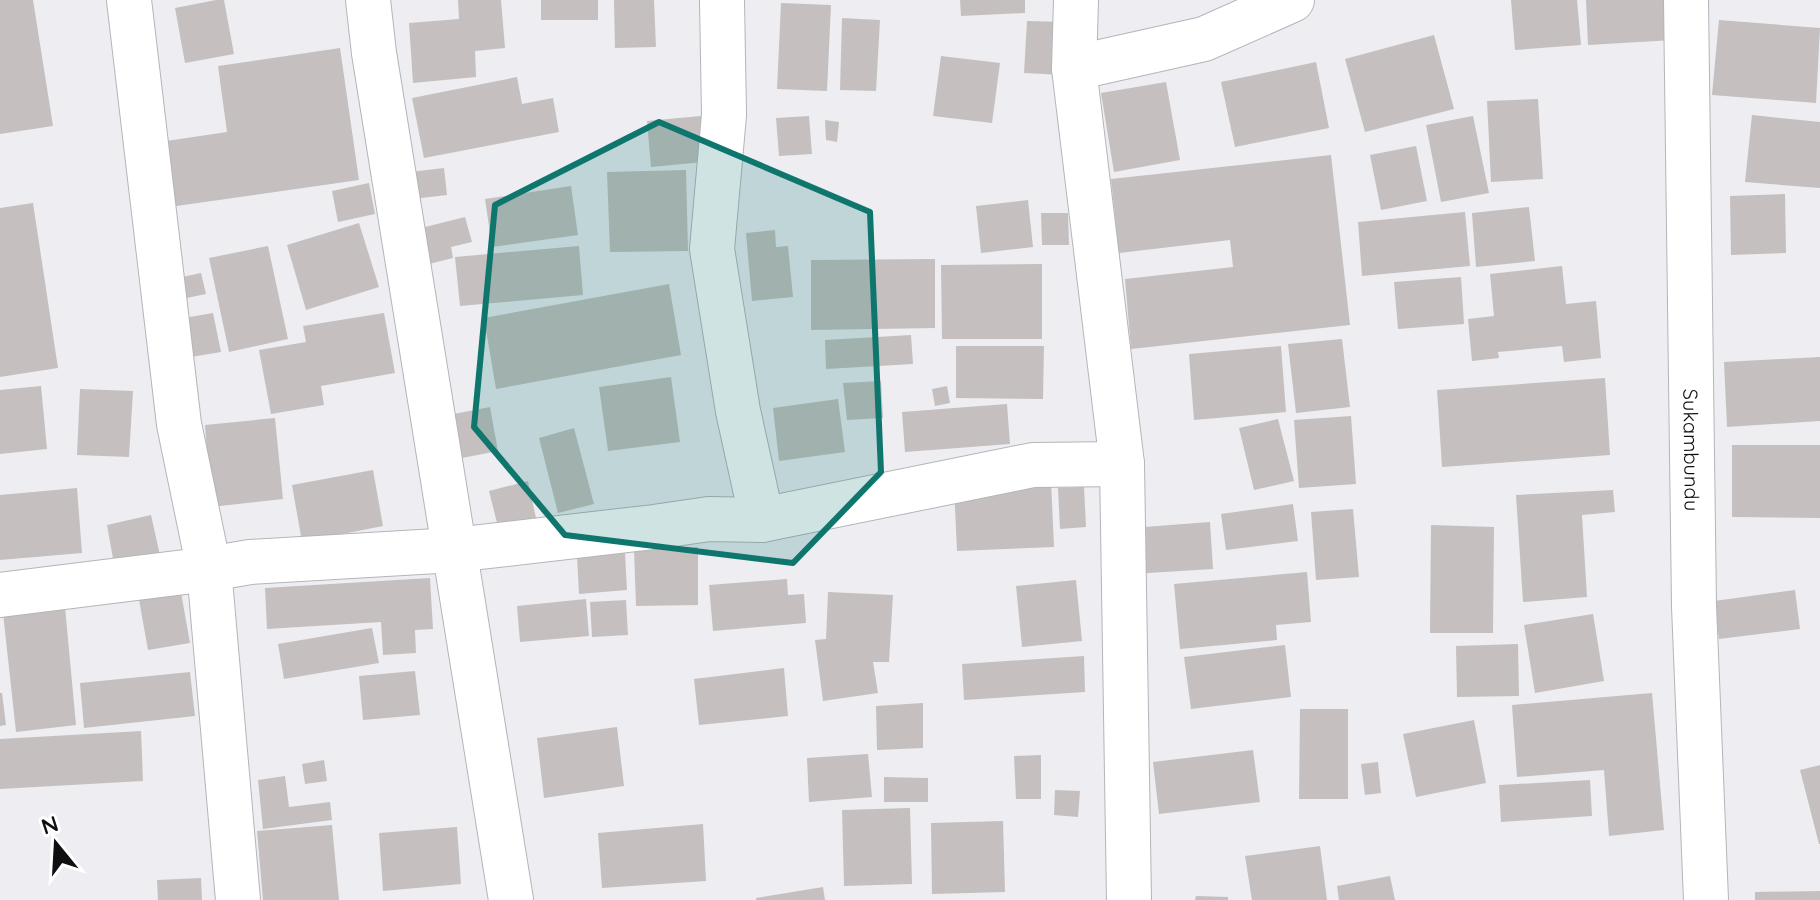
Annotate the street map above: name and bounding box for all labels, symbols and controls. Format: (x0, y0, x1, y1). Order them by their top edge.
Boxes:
street label: Sukambundu (1679, 389, 1705, 511)
north arrow (16, 804, 96, 884)
text: N (38, 809, 62, 841)

